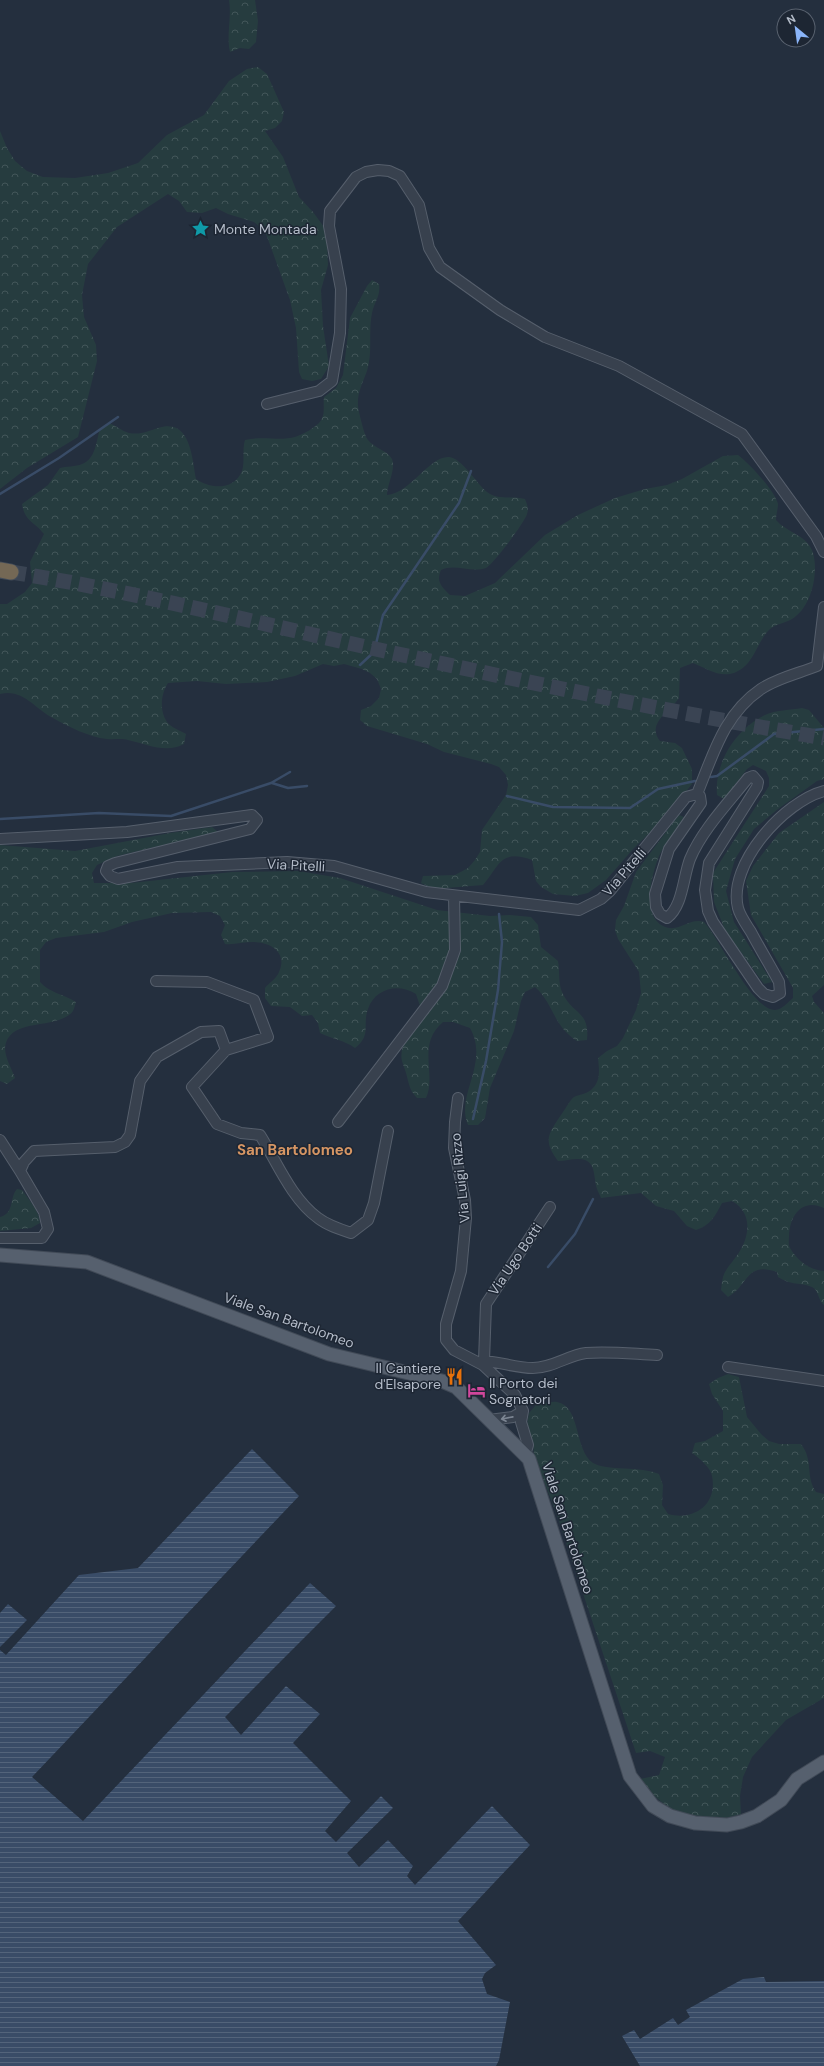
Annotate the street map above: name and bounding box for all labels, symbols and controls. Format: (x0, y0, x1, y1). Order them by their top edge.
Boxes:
north arrow (776, 8, 816, 48)
text: N (784, 11, 798, 27)
place icon: Monte Montada (191, 219, 211, 239)
place label: Monte Montada (214, 220, 317, 238)
street label: Via Pitelli (598, 844, 650, 900)
street label: Via Pitelli (266, 854, 326, 876)
street label: Via Luigi Rizzo (446, 1132, 474, 1224)
district label: San Bartolomeo (237, 1140, 353, 1160)
street label: Via Ugo Botti (484, 1219, 546, 1299)
street label: Viale San Bartolomeo (221, 1288, 357, 1352)
place label: Il Cantiere d'Elsapore (374, 1359, 441, 1393)
restaurant icon: Il Cantiere d'Elsapore (444, 1366, 464, 1386)
place label: Il Porto dei Sognatori (489, 1374, 558, 1408)
hotel icon: Il Porto dei Sognatori (466, 1381, 486, 1401)
one-way arrow (500, 1414, 513, 1422)
street label: Viale San Bartolomeo (538, 1460, 598, 1596)

